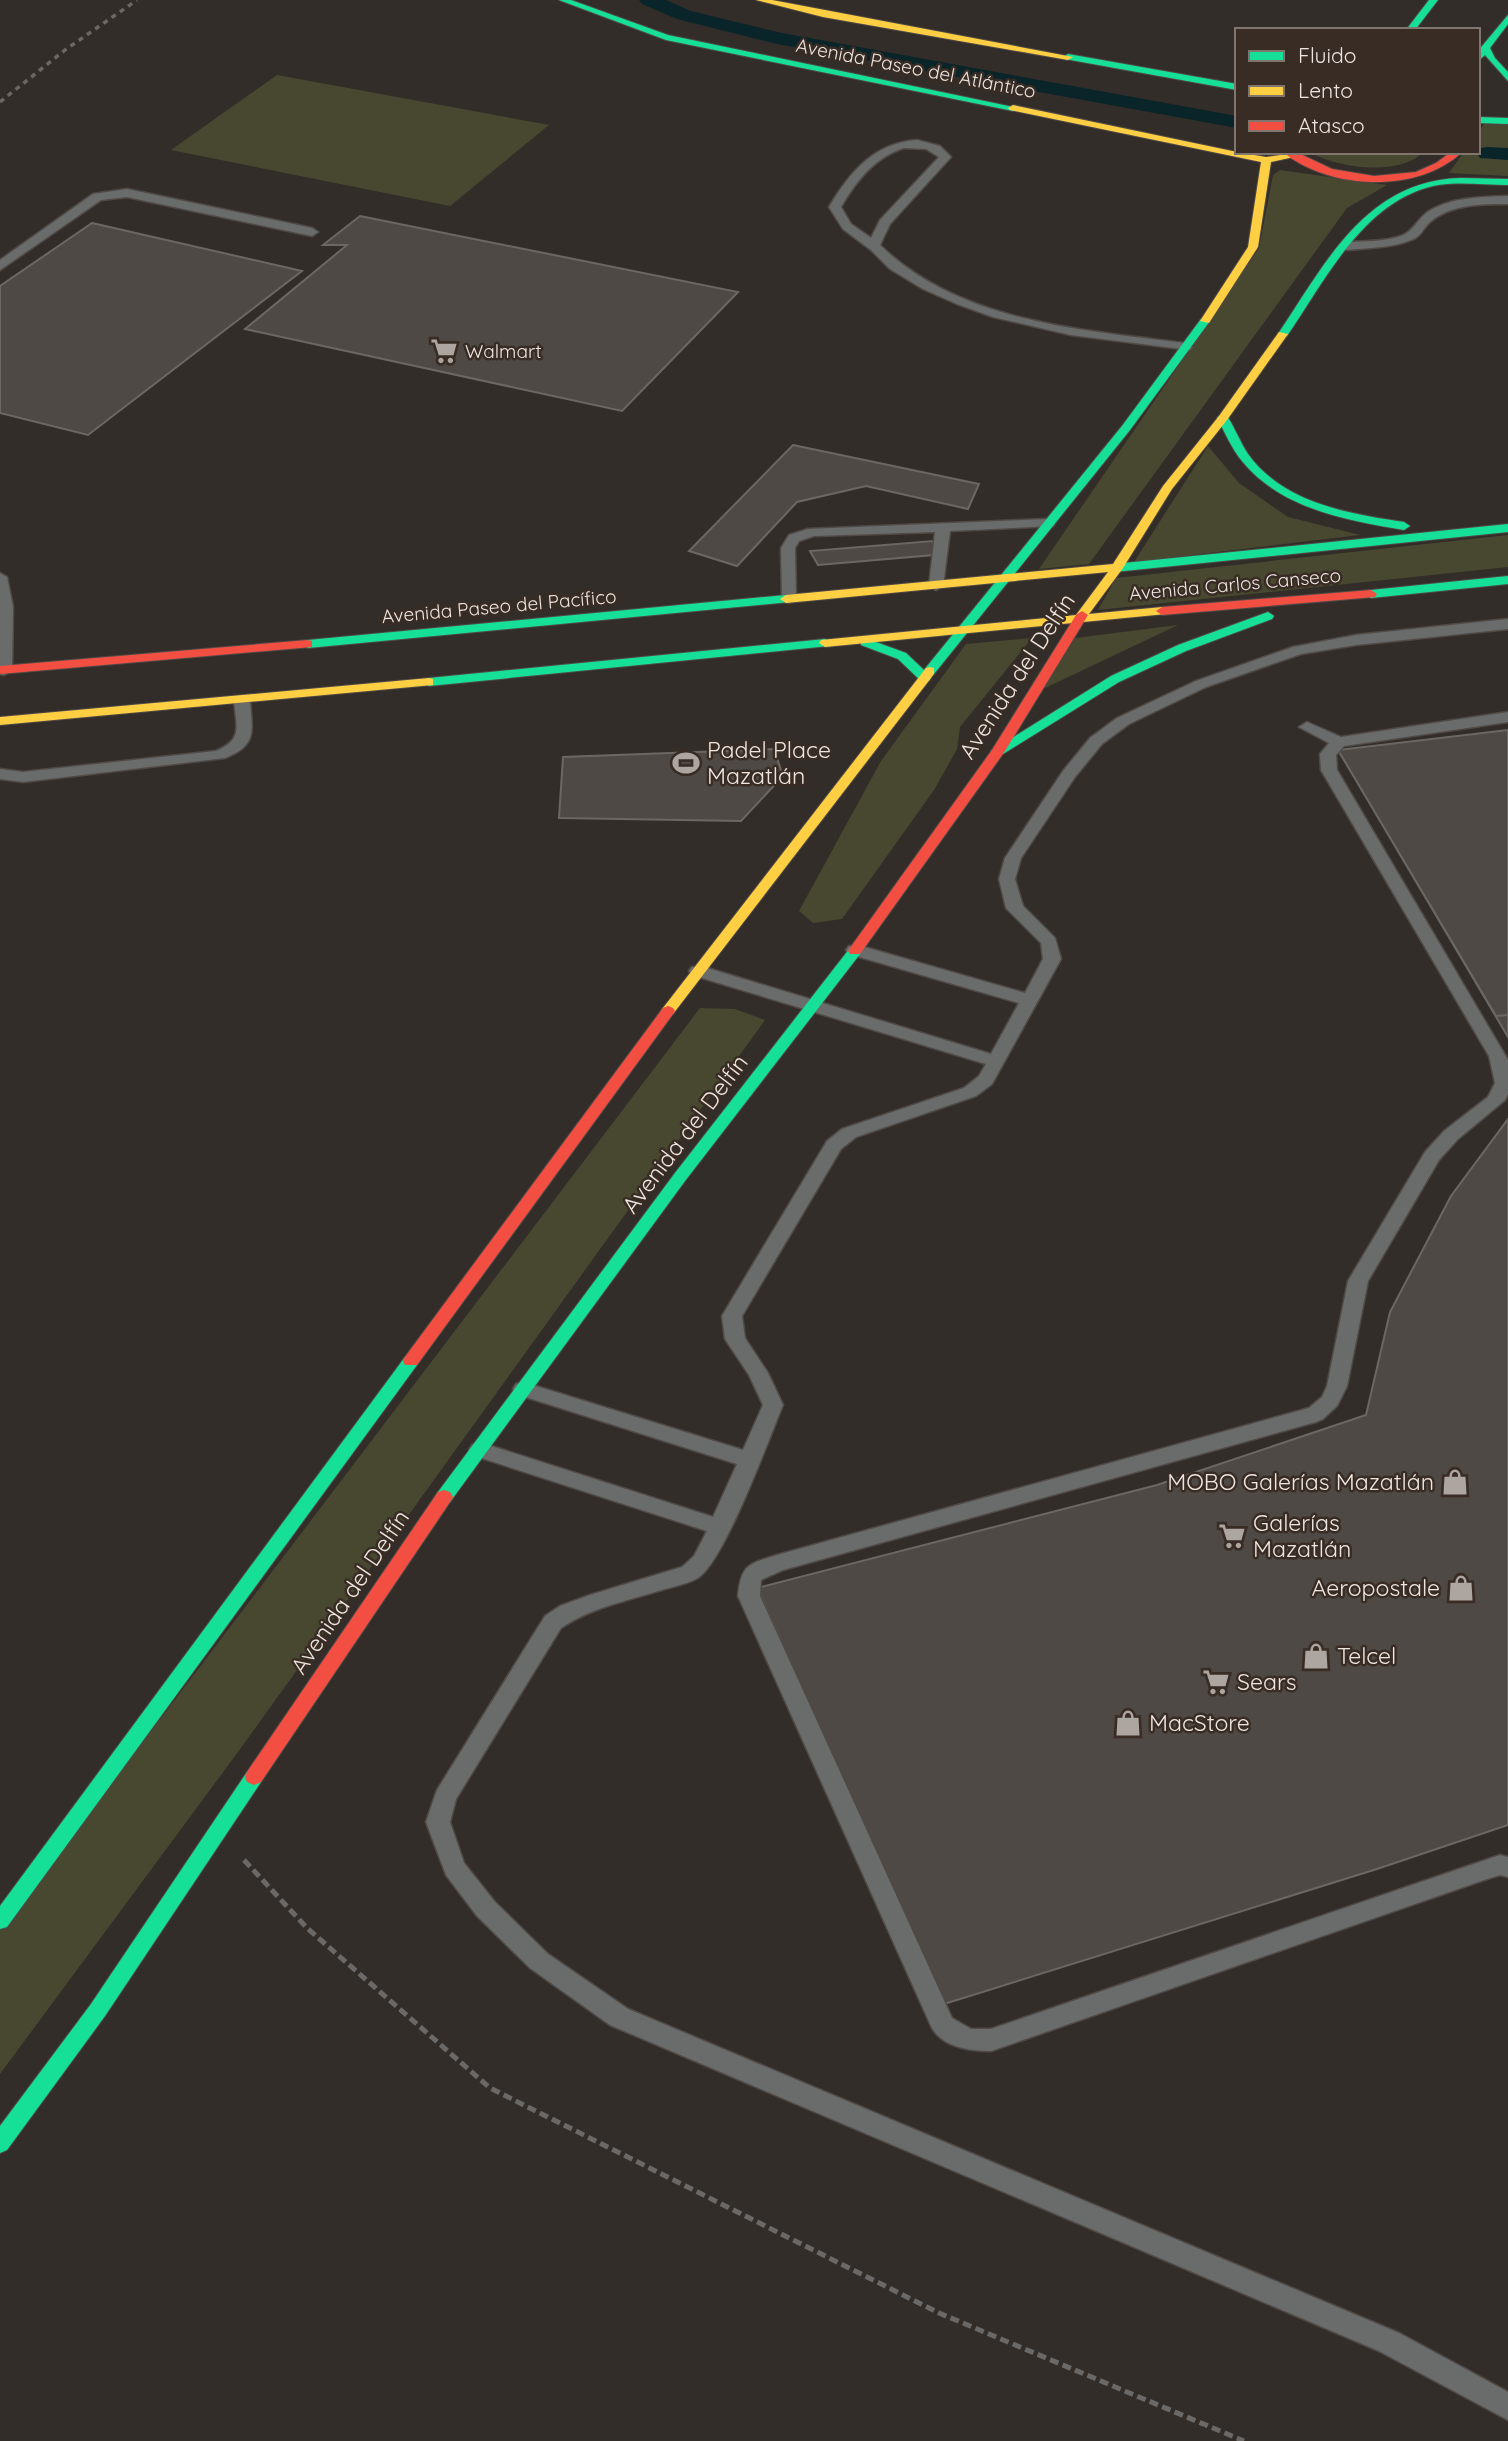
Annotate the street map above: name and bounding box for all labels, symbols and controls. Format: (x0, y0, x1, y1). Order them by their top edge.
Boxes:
legend (1235, 28, 1480, 154)
street label: Avenida Paseo del Atlántico (794, 33, 1038, 103)
text: Fluido (1298, 42, 1356, 68)
text: Lento (1298, 77, 1353, 103)
text: Atasco (1298, 112, 1365, 138)
supermarket icon: Walmart (429, 336, 459, 366)
place label: Walmart (465, 339, 542, 363)
street label: Avenida Carlos Canseco (1128, 563, 1342, 605)
street label: Avenida Paseo del Pacífico (381, 584, 617, 628)
street label: Avenida del Delfín (952, 587, 1081, 764)
place label: Padel Place Mazatlán (707, 735, 831, 790)
sports icon: Padel Place Mazatlán (671, 748, 701, 778)
street label: Avenida del Delfín (615, 1048, 754, 1219)
place label: MOBO Galerías Mazatlán (1167, 1467, 1434, 1496)
shop icon: MOBO Galerías Mazatlán (1440, 1467, 1470, 1497)
street label: Avenida del Delfín (284, 1504, 415, 1679)
place label: Galerías Mazatlán (1253, 1508, 1351, 1563)
supermarket icon: Galerías Mazatlán (1217, 1521, 1247, 1551)
place label: Aeropostale (1311, 1573, 1440, 1602)
shop icon: Aeropostale (1446, 1573, 1476, 1603)
shop icon: Telcel (1301, 1641, 1331, 1671)
place label: Telcel (1337, 1641, 1396, 1670)
supermarket icon: Sears (1201, 1667, 1231, 1697)
place label: Sears (1237, 1667, 1297, 1696)
shop icon: MacStore (1113, 1708, 1143, 1738)
place label: MacStore (1149, 1708, 1250, 1737)

